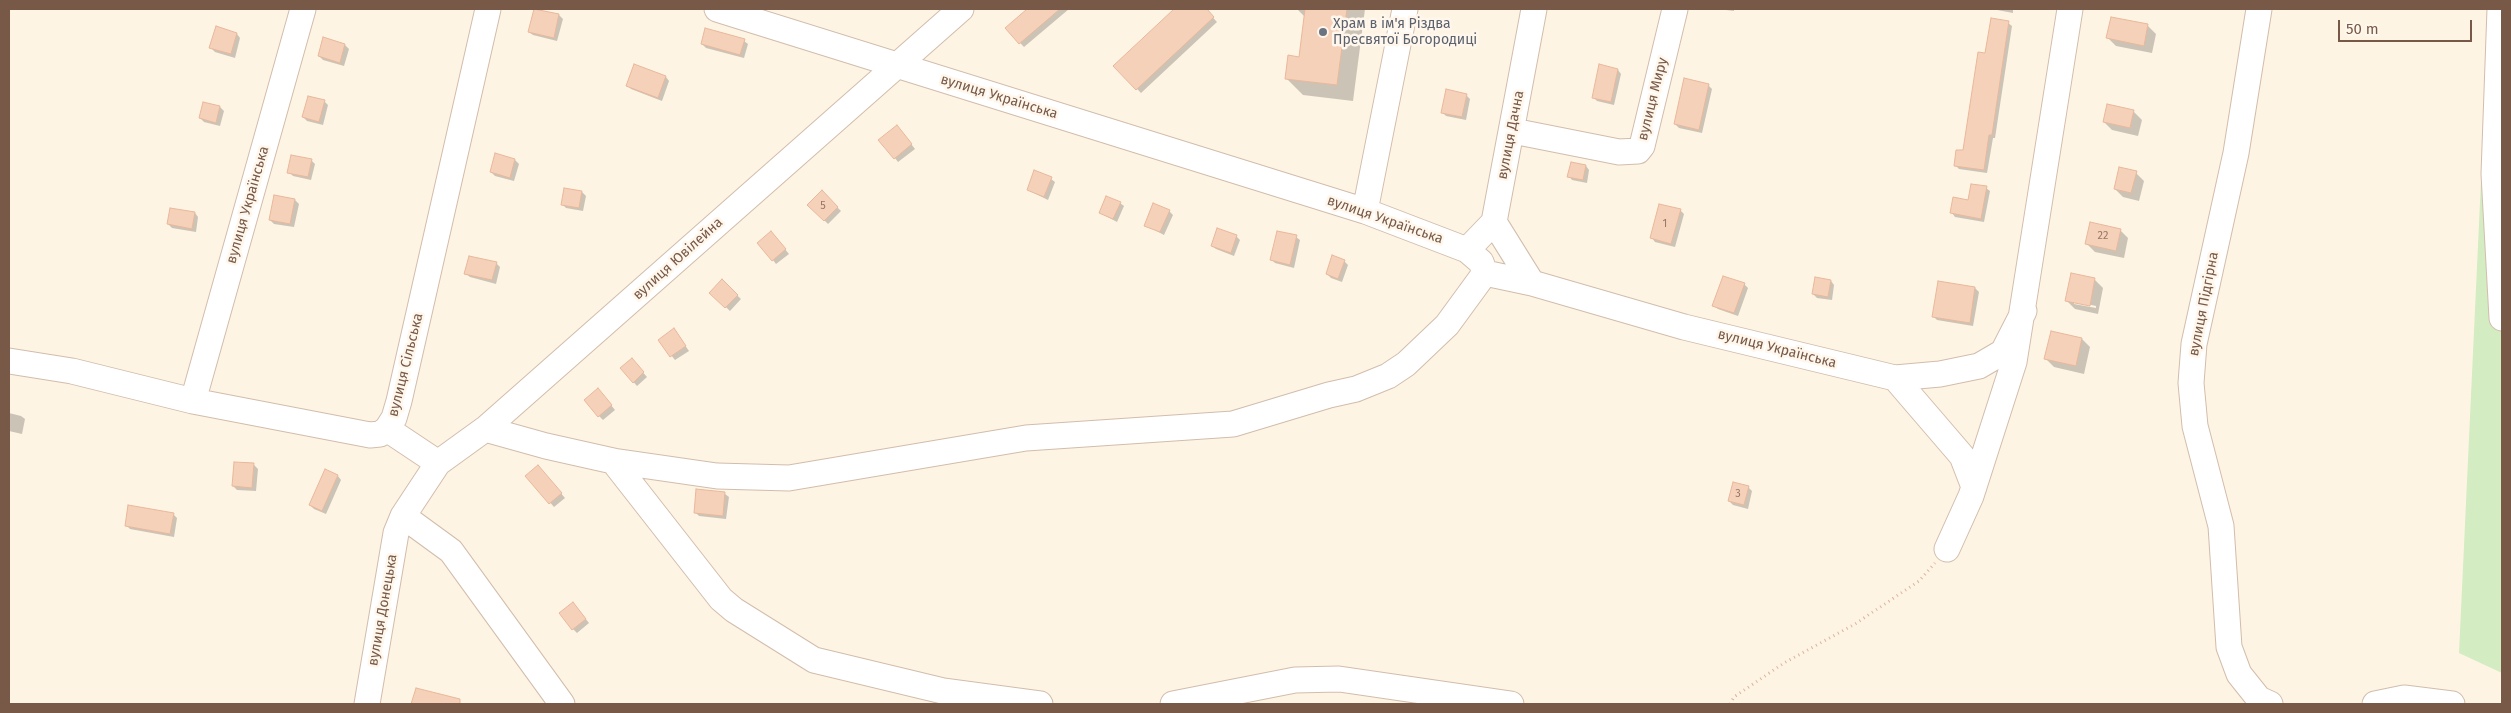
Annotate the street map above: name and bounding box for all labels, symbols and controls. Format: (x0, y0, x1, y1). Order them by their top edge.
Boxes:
scale bar (2341, 10, 2475, 42)
place label: Храм в ім'я Різдва Пресвятої Богородиці (1333, 16, 1477, 48)
text: 50 m (2346, 20, 2379, 38)
marker: Храм в ім'я Різдва Пресвятої Богородиці (1317, 26, 1329, 38)
street label: вулиця Миру (1635, 56, 1671, 142)
street label: вулиця Українська (938, 71, 1060, 123)
street label: вулиця Дачна (1494, 89, 1528, 181)
street label: вулиця Українська (223, 144, 273, 266)
street label: вулиця Українська (1325, 192, 1445, 248)
house number: 5 (820, 199, 826, 213)
street label: вулиця Ювілейна (630, 214, 726, 304)
house number: 1 (1663, 217, 1667, 231)
house number: 22 (2098, 229, 2108, 243)
street label: вулиця Підгірна (2186, 250, 2222, 358)
street label: вулиця Сільська (385, 311, 427, 419)
street label: вулиця Українська (1716, 326, 1838, 372)
house number: 3 (1735, 487, 1741, 501)
street label: вулиця Донецька (365, 553, 401, 667)

